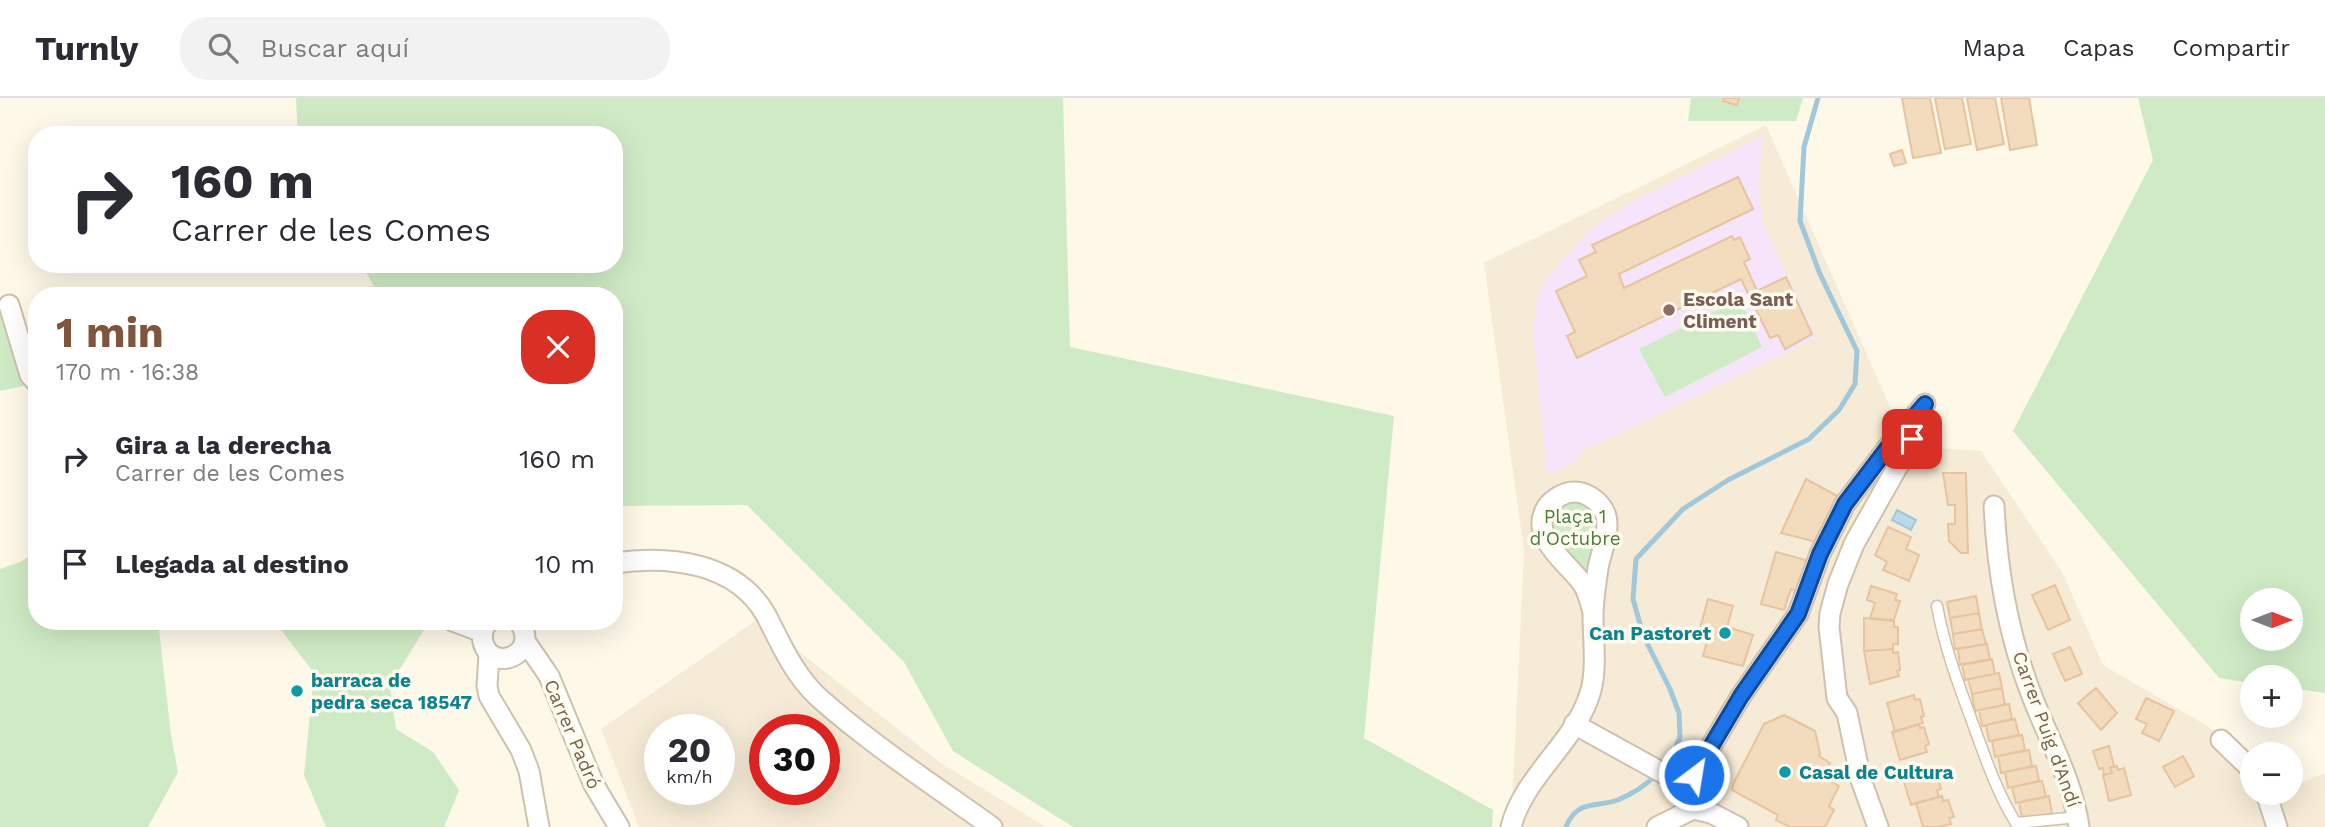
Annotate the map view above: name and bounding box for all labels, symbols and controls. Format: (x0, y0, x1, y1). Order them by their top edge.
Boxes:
search box (180, 17, 670, 80)
text: Turnly (35, 29, 138, 68)
icon: search (204, 29, 242, 67)
text: Buscar aquí (260, 33, 409, 63)
text: Mapa (1962, 34, 2025, 62)
text: Capas (2063, 34, 2134, 62)
text: Compartir (2172, 34, 2290, 62)
text: 160 m (171, 152, 314, 210)
icon: right (56, 154, 147, 245)
text: Carrer de les Comes (171, 211, 491, 249)
place label: Escola Sant Climent (1683, 288, 1794, 333)
marker: Escola Sant Climent (1661, 302, 1677, 318)
text: 1 min (56, 308, 164, 357)
button: close (521, 310, 595, 384)
text: 170 m · 16:38 (56, 359, 199, 386)
pin (1882, 409, 1942, 469)
icon: arrive (1893, 420, 1931, 458)
text: Gira a la derecha (115, 430, 331, 460)
icon: right (56, 440, 94, 478)
text: 160 m (519, 444, 595, 474)
text: Carrer de les Comes (115, 460, 345, 487)
park label: Plaça 1 d'Octubre (1529, 505, 1621, 550)
icon: arrive (56, 545, 94, 583)
text: Llegada al destino (115, 549, 349, 579)
text: 10 m (535, 549, 595, 579)
north arrow (2240, 588, 2303, 651)
map controls (2240, 588, 2303, 805)
place label: Can Pastoret (1589, 622, 1712, 645)
marker: Can Pastoret (1717, 625, 1733, 641)
street label: Carrer Puig d'Andí (2008, 648, 2085, 810)
button: + (2240, 665, 2303, 728)
place label: barraca de pedra seca 18547 (311, 669, 472, 714)
street label: Carrer Padró (539, 676, 606, 792)
marker: barraca de pedra seca 18547 (289, 683, 305, 699)
speed limit sign: 30 (749, 714, 840, 805)
text: 20 (668, 729, 711, 771)
position arrow (1657, 738, 1731, 812)
button: − (2240, 742, 2303, 805)
place label: Casal de Cultura (1799, 761, 1954, 784)
marker: Casal de Cultura (1777, 764, 1793, 780)
text: km/h (666, 766, 713, 787)

